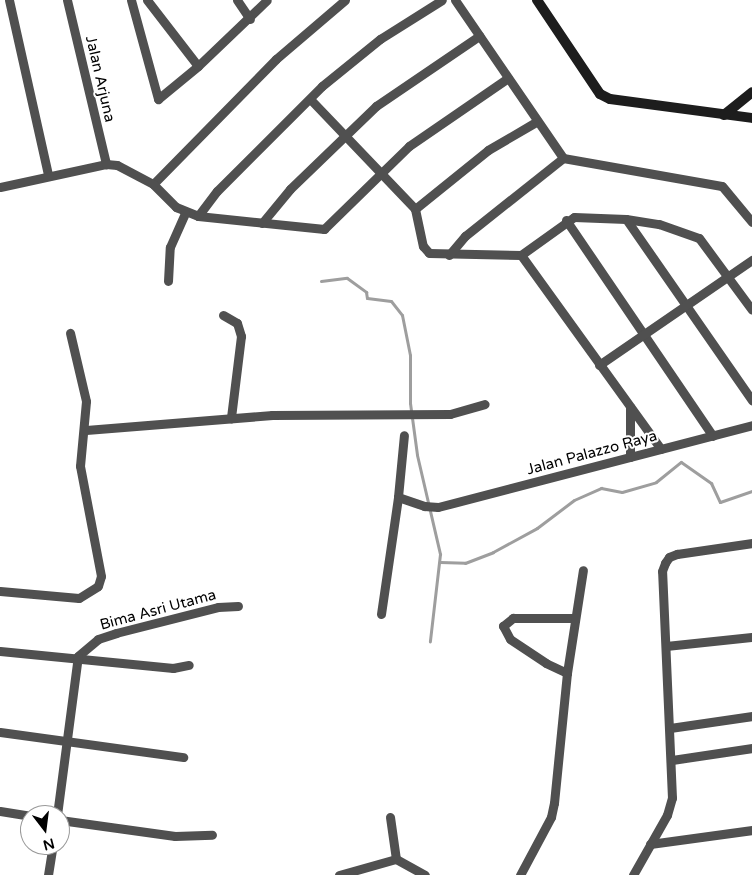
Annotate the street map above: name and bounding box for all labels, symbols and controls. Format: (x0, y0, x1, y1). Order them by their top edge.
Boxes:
street label: Jalan Arjuna (81, 34, 119, 124)
street label: Jalan Palazzo Raya (525, 427, 659, 479)
street label: Bima Asri Utama (98, 586, 218, 634)
north arrow (20, 805, 70, 855)
text: N (41, 834, 56, 854)

